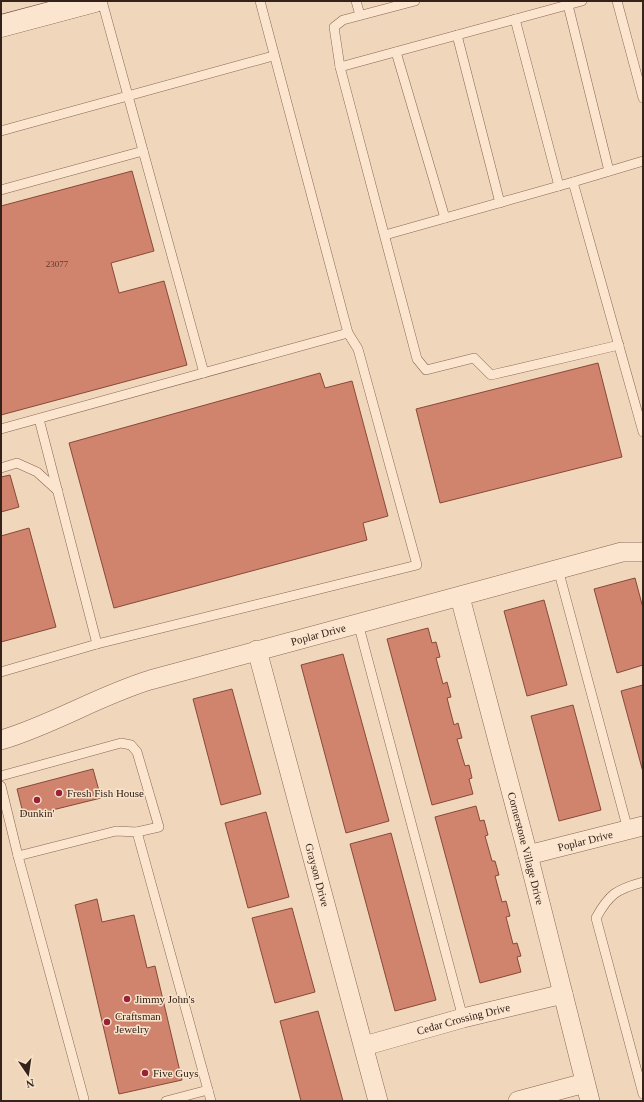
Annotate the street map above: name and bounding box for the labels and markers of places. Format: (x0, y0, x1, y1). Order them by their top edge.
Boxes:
place label: Fresh Fish House (67, 787, 144, 799)
marker: Fresh Fish House (54, 788, 64, 798)
marker: Dunkin' (32, 795, 42, 805)
place label: Dunkin' (20, 807, 55, 819)
place label: Jimmy John's (135, 993, 195, 1005)
marker: Jimmy John's (122, 994, 132, 1004)
place label: Craftsman Jewelry (115, 1010, 161, 1035)
marker: Craftsman Jewelry (102, 1017, 112, 1027)
place label: Five Guys (153, 1067, 199, 1079)
marker: Five Guys (140, 1068, 150, 1078)

